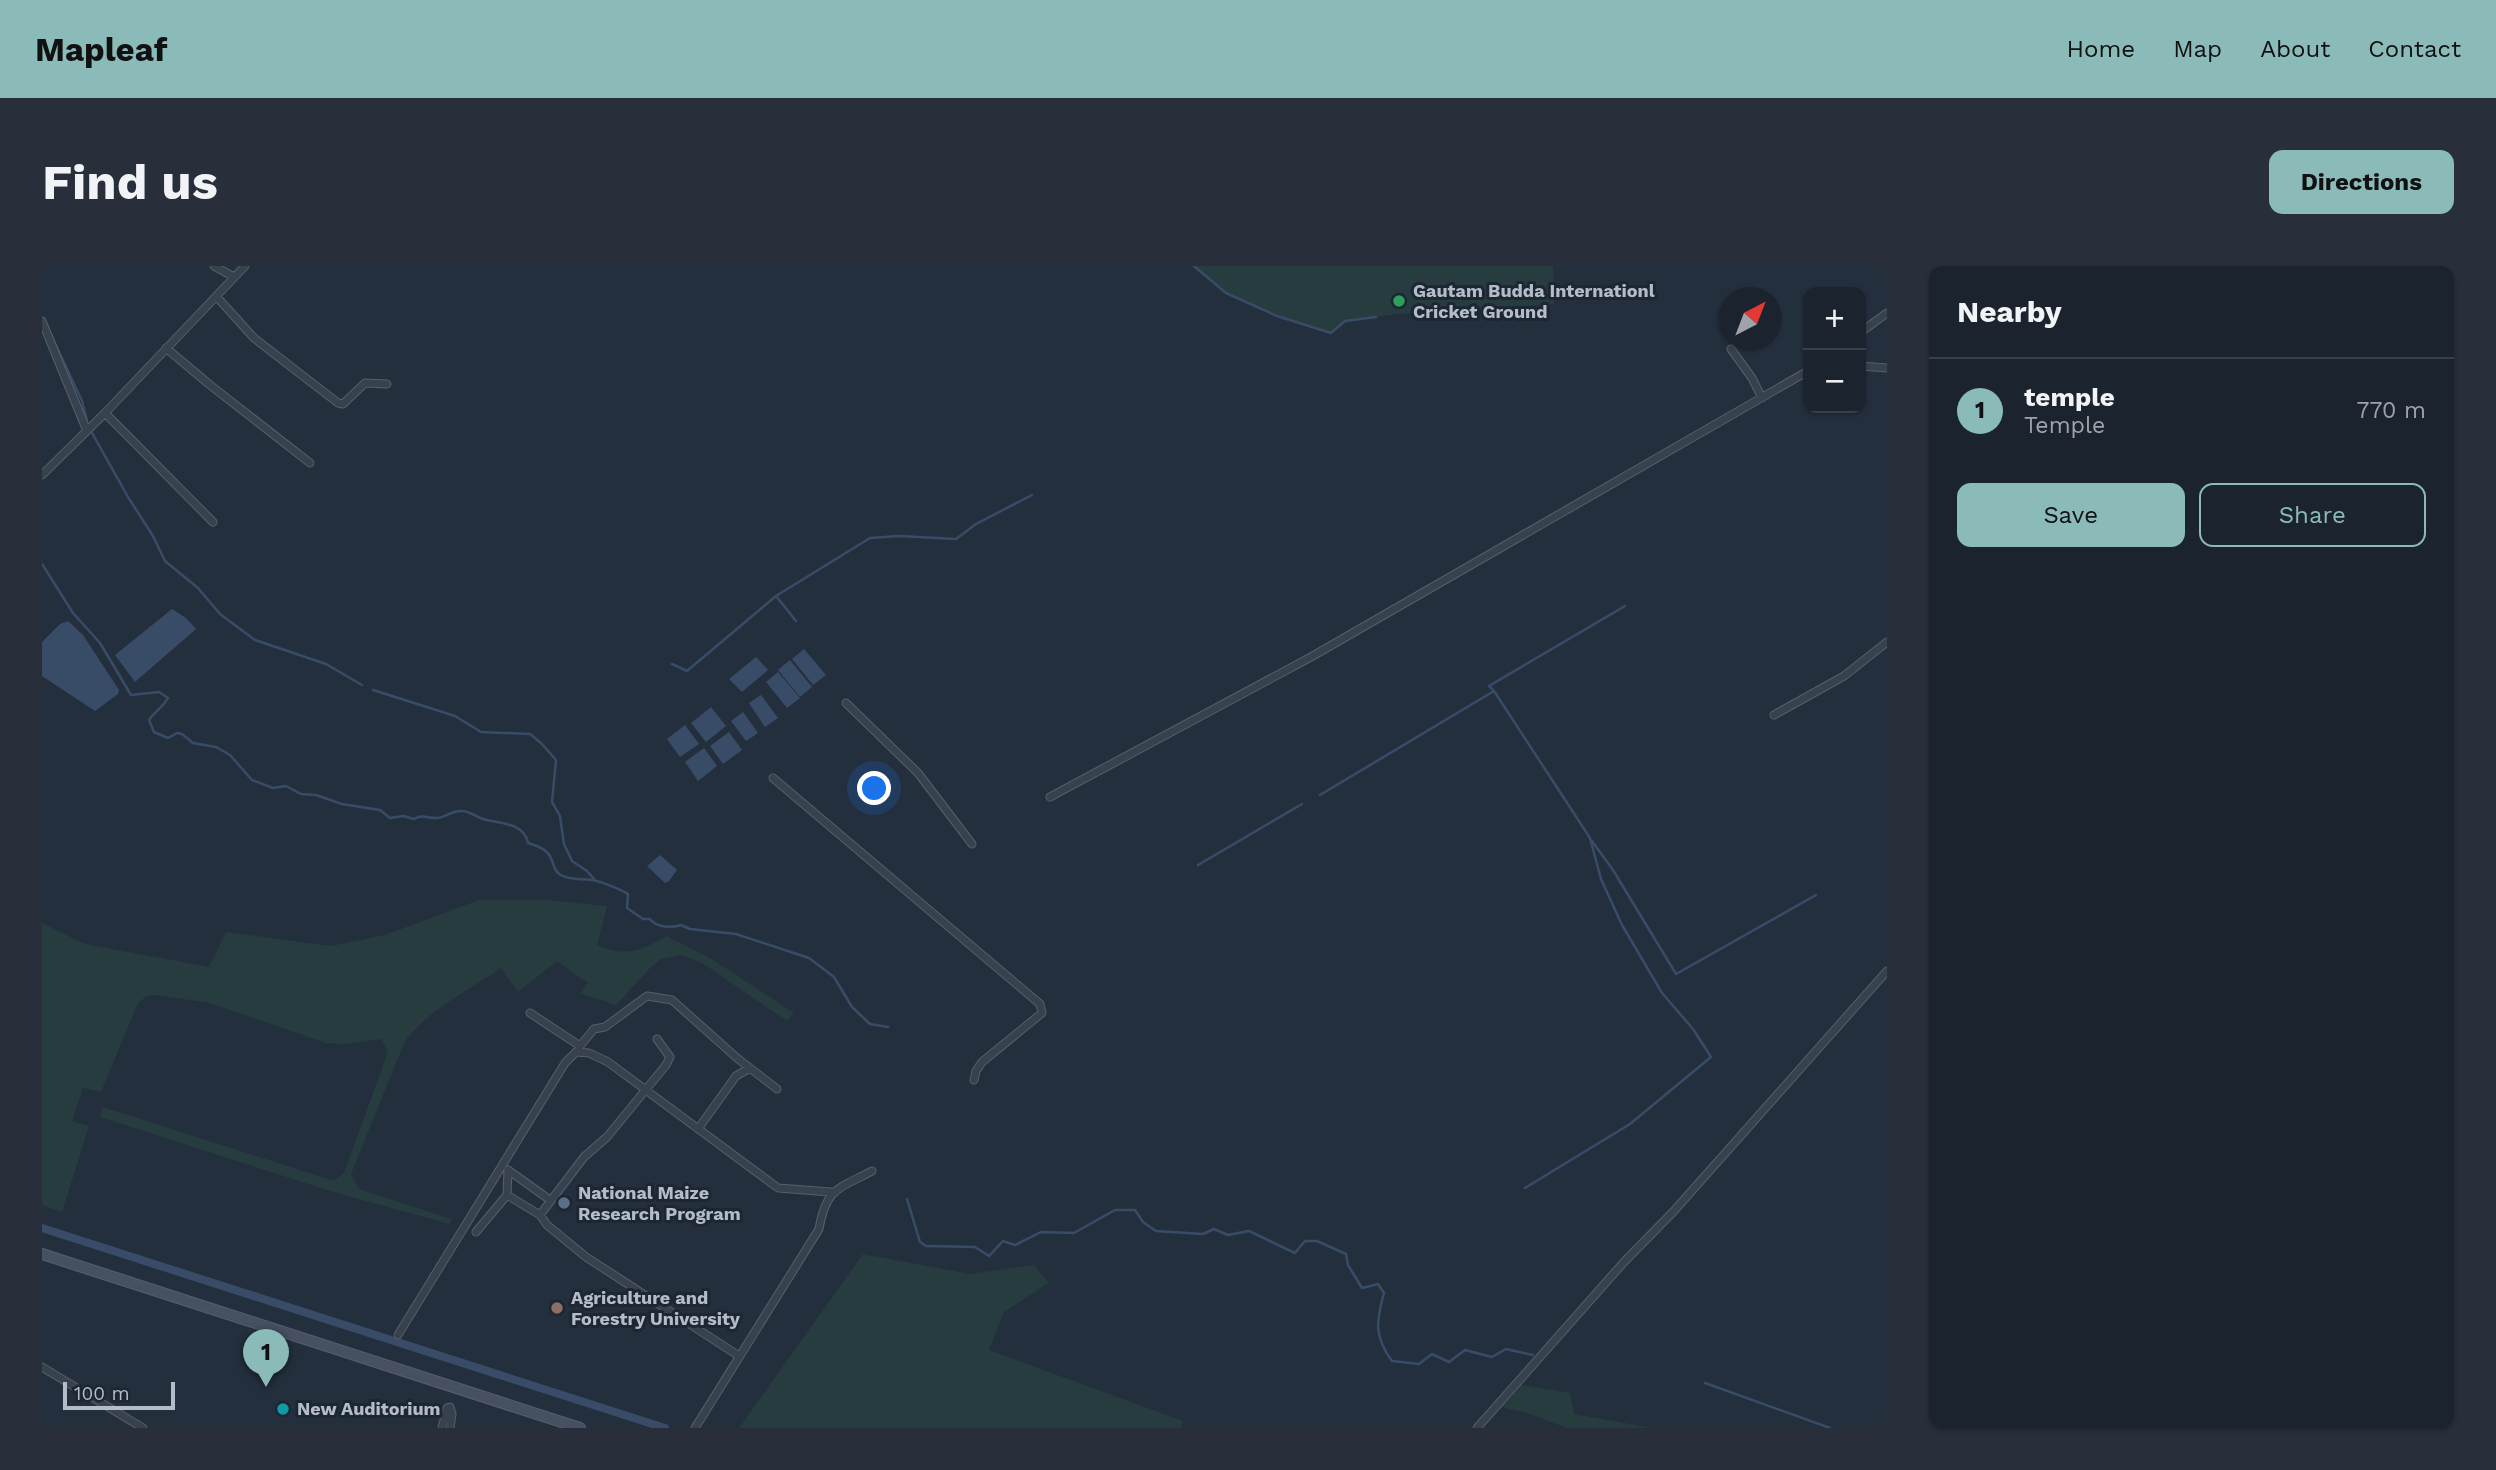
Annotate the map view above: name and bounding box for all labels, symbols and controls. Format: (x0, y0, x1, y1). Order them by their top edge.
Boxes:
text: Mapleaf (35, 30, 167, 69)
text: Home (2067, 35, 2135, 63)
text: Map (2173, 35, 2222, 63)
text: About (2260, 35, 2330, 63)
text: Contact (2368, 35, 2461, 63)
button: Directions (2269, 150, 2454, 214)
text: Find us (42, 153, 218, 211)
place label: Gautam Budda Internationl Cricket Ground (1413, 280, 1655, 322)
north arrow (1719, 287, 1782, 350)
map controls (1803, 287, 1866, 413)
button: + (1803, 287, 1866, 350)
marker: Gautam Budda Internationl Cricket Ground (1391, 293, 1407, 309)
text: Nearby (1957, 294, 2062, 329)
button: − (1803, 350, 1866, 413)
text: temple (2024, 382, 2115, 412)
text: 1 (1975, 397, 1985, 424)
text: 770 m (2357, 397, 2426, 424)
text: Temple (2024, 412, 2105, 439)
button: Save (1957, 483, 2185, 547)
button: Share (2199, 483, 2426, 547)
your location (857, 771, 891, 805)
place label: National Maize Research Program (578, 1182, 741, 1224)
marker: National Maize Research Program (556, 1195, 572, 1211)
place label: Agriculture and Forestry University (571, 1287, 741, 1329)
marker: Agriculture and Forestry University (549, 1300, 565, 1316)
pin: 1 (243, 1329, 289, 1387)
scale bar (63, 1379, 175, 1411)
text: 100 m (74, 1382, 130, 1405)
place label: New Auditorium (297, 1398, 441, 1419)
marker: New Auditorium (275, 1401, 291, 1417)

